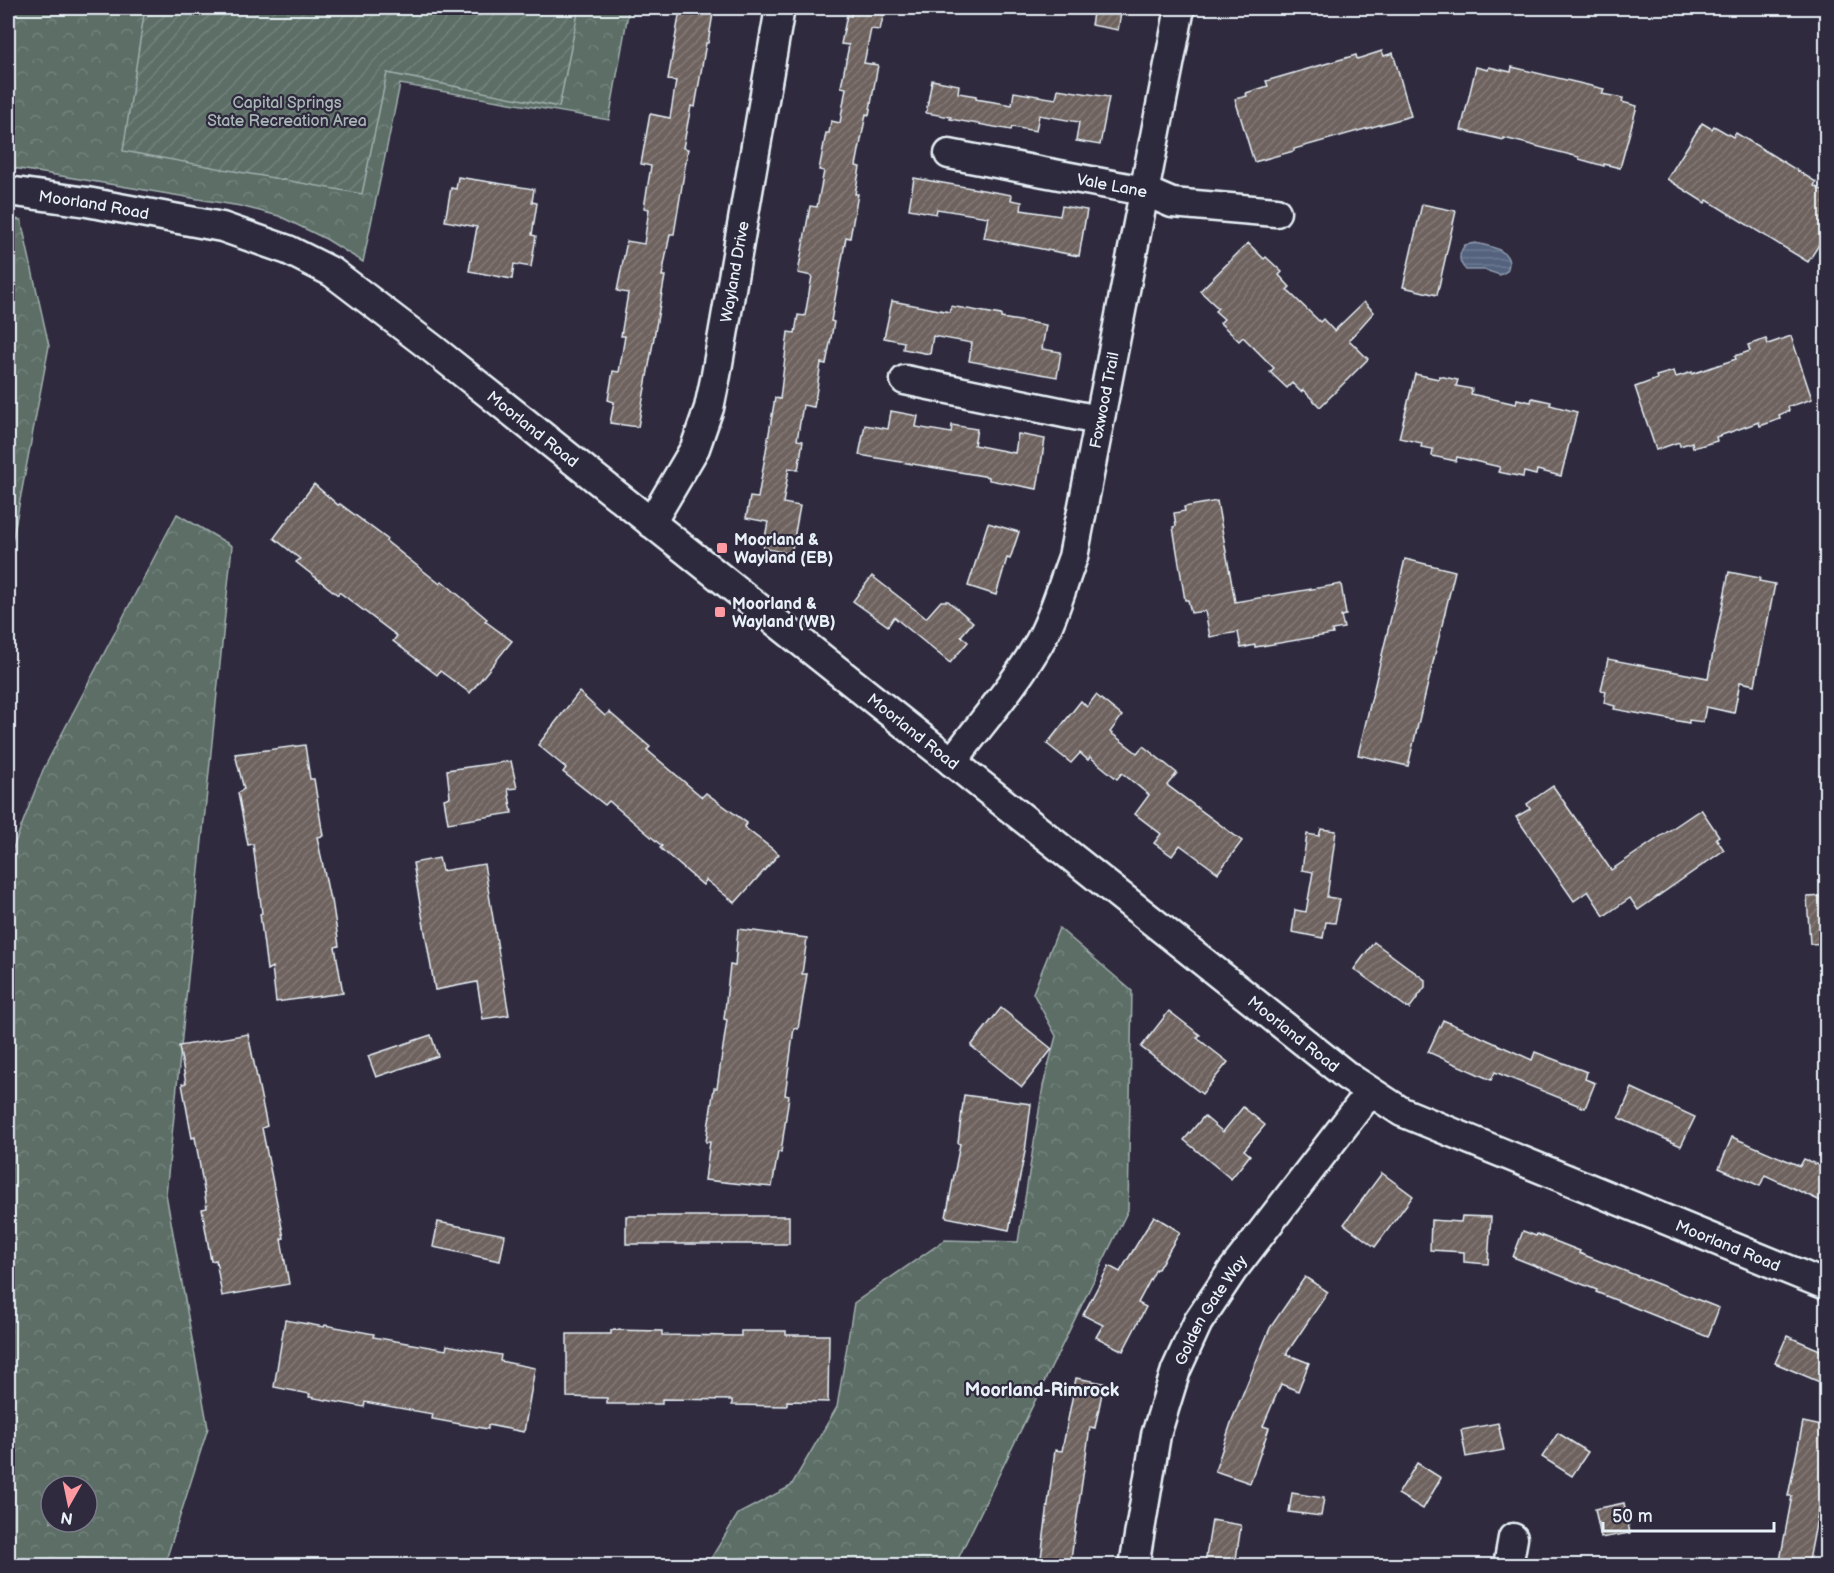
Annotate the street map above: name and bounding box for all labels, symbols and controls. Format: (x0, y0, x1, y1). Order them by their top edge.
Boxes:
park label: Capital Springs State Recreation Area (207, 94, 367, 131)
street label: Vale Lane (1075, 170, 1149, 202)
street label: Moorland Road (37, 187, 150, 224)
street label: Wayland Drive (717, 219, 754, 324)
street label: Foxwood Trail (1086, 351, 1124, 450)
street label: Moorland Road (483, 388, 582, 472)
place label: Moorland & Wayland (EB) (734, 531, 833, 568)
marker: Moorland & Wayland (EB) (715, 541, 729, 555)
place label: Moorland & Wayland (WB) (732, 595, 836, 632)
marker: Moorland & Wayland (WB) (713, 605, 727, 619)
street label: Moorland Road (863, 690, 962, 774)
street label: Moorland Road (1243, 993, 1342, 1077)
street label: Moorland Road (1672, 1217, 1783, 1276)
street label: Golden Gate Way (1171, 1251, 1252, 1369)
district label: Moorland-Rimrock (965, 1380, 1120, 1401)
north arrow (39, 1474, 99, 1534)
scale bar (1603, 1495, 1774, 1533)
text: 50 m (1612, 1506, 1653, 1527)
text: N (59, 1507, 74, 1528)

